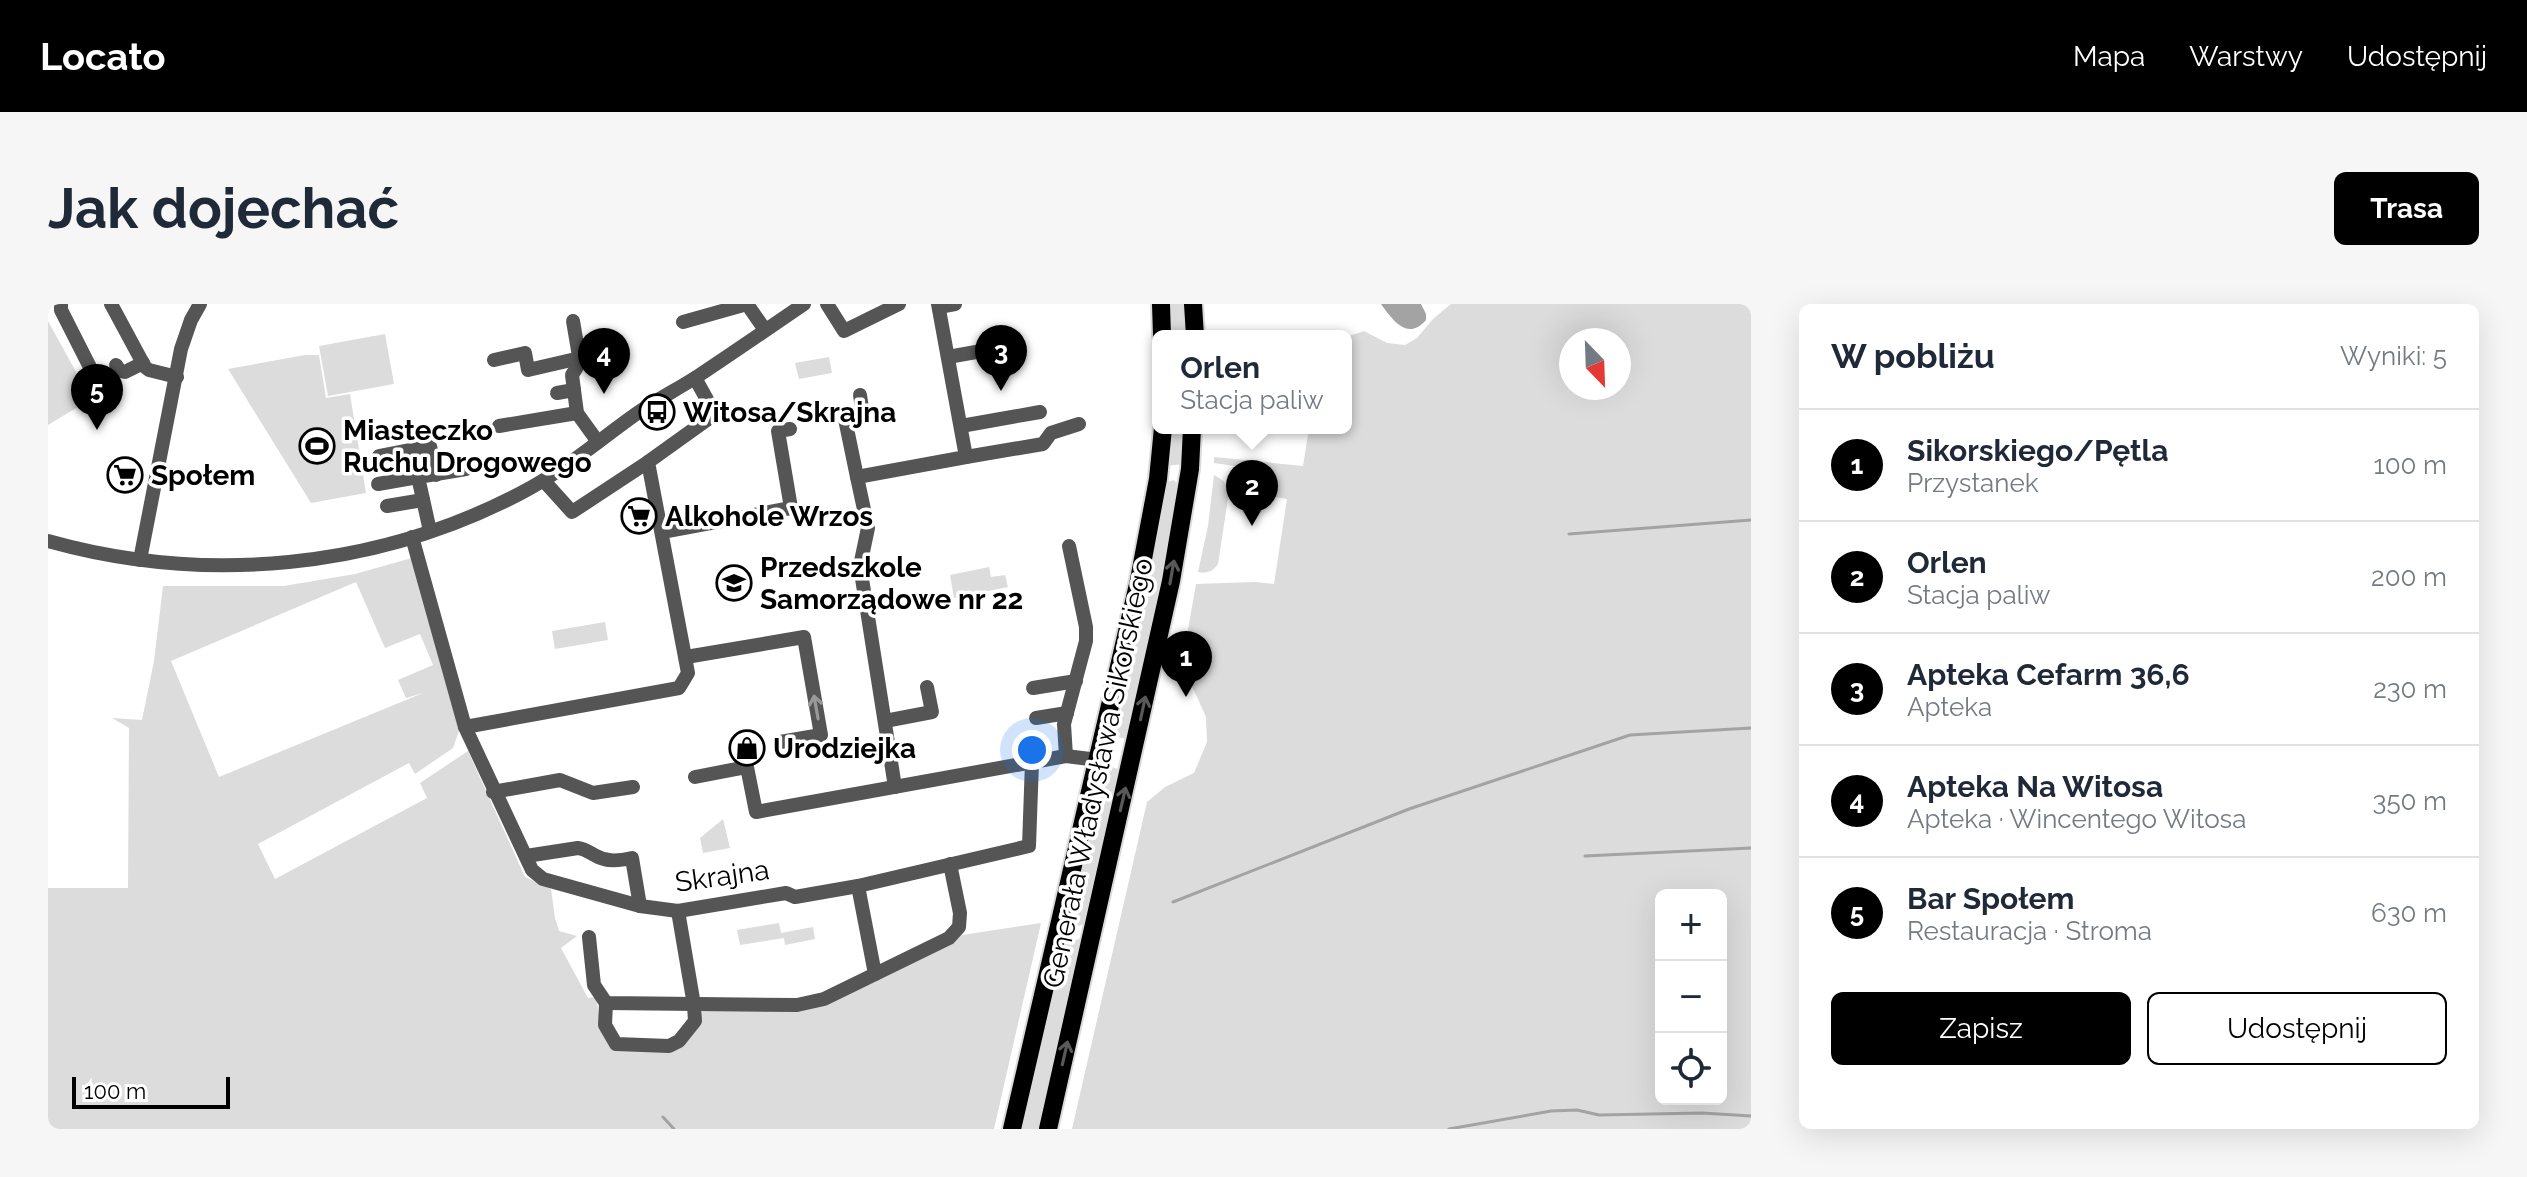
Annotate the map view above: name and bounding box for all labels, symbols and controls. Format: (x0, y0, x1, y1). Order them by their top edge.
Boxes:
text: Locato (40, 34, 166, 79)
text: Mapa (2073, 40, 2145, 73)
text: Warstwy (2189, 40, 2303, 73)
text: Udostępnij (2347, 40, 2487, 73)
button: Trasa (2334, 172, 2479, 245)
text: Jak dojechać (48, 175, 399, 241)
pin: 3 (975, 325, 1027, 391)
pin: 4 (578, 328, 630, 394)
north arrow (1559, 328, 1631, 400)
popup (1152, 330, 1352, 434)
text: W pobliżu (1831, 336, 1995, 376)
text: Wyniki: 5 (2340, 341, 2447, 371)
text: Orlen (1180, 350, 1260, 385)
pin: 5 (71, 364, 123, 430)
text: Stacja paliw (1180, 385, 1324, 415)
bus stop icon: Witosa/Skrajna (638, 393, 676, 431)
place label: Witosa/Skrajna (683, 396, 896, 429)
place label: Miasteczko Ruchu Drogowego (343, 414, 592, 479)
sports icon: Miasteczko Ruchu Drogowego (298, 427, 336, 465)
text: Sikorskiego/Pętla (1907, 433, 2168, 468)
text: 1 (1851, 450, 1863, 480)
text: 100 m (2374, 450, 2447, 480)
supermarket icon: Społem (106, 456, 144, 494)
place label: Społem (151, 459, 255, 492)
pin: 2 (1226, 460, 1278, 526)
text: Przystanek (1907, 468, 2038, 498)
supermarket icon: Alkohole Wrzos (620, 497, 658, 535)
place label: Alkohole Wrzos (665, 500, 873, 533)
text: Orlen (1907, 545, 1987, 580)
place label: Przedszkole Samorządowe nr 22 (760, 551, 1023, 616)
street label: Generała Władysława Sikorskiego (1036, 555, 1160, 991)
one-way arrow (1166, 560, 1181, 585)
text: 2 (1850, 562, 1864, 592)
text: 200 m (2371, 562, 2447, 592)
school or university icon: Przedszkole Samorządowe nr 22 (715, 564, 753, 602)
text: Stacja paliw (1907, 580, 2050, 610)
pin: 1 (1160, 631, 1212, 697)
text: Apteka Cefarm 36,6 (1907, 657, 2190, 692)
text: 3 (1850, 674, 1864, 704)
text: 230 m (2373, 674, 2447, 704)
text: Apteka (1907, 692, 1992, 722)
one-way arrow (808, 695, 823, 720)
one-way arrow (1136, 696, 1151, 722)
shop icon: Urodziejka (728, 729, 766, 767)
your location (1012, 730, 1052, 770)
place label: Urodziejka (773, 732, 916, 765)
text: Apteka Na Witosa (1907, 769, 2163, 804)
text: 4 (1850, 786, 1864, 816)
text: 350 m (2373, 786, 2447, 816)
one-way arrow (1117, 787, 1132, 813)
text: Apteka · Wincentego Witosa (1907, 804, 2246, 834)
street label: Skrajna (673, 853, 771, 899)
text: Bar Społem (1907, 881, 2075, 916)
map controls (1655, 889, 1727, 1105)
button: + (1655, 889, 1727, 961)
text: 5 (1850, 898, 1864, 928)
text: 630 m (2371, 898, 2447, 928)
text: Restauracja · Stroma (1907, 916, 2152, 946)
button: − (1655, 961, 1727, 1033)
button: Zapisz (1831, 992, 2131, 1065)
button: Udostępnij (2147, 992, 2447, 1065)
button: locate (1655, 1033, 1727, 1105)
one-way arrow (1058, 1040, 1073, 1066)
scale bar (72, 1073, 230, 1109)
text: 100 m (84, 1078, 146, 1104)

